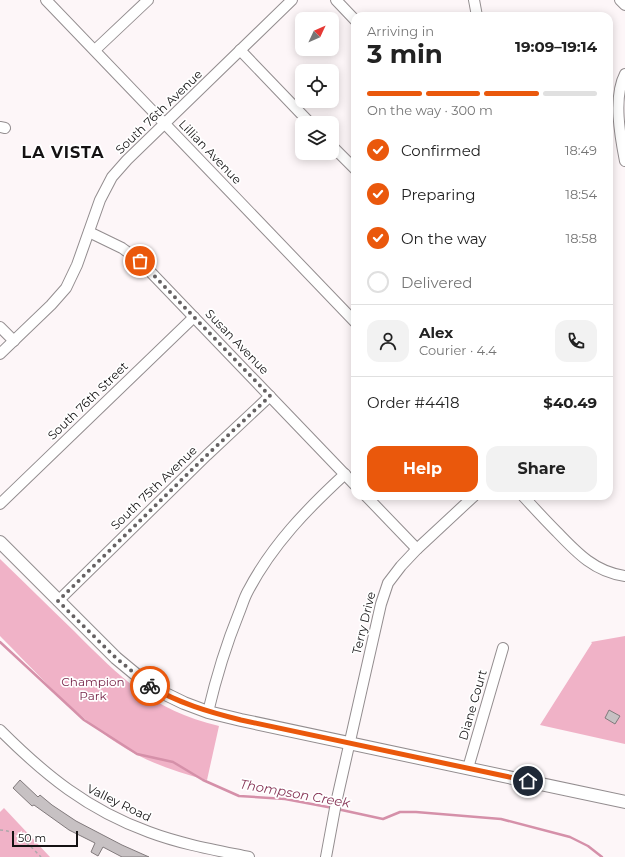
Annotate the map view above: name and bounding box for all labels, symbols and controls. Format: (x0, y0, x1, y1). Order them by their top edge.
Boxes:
north arrow (295, 12, 339, 56)
map controls (295, 12, 339, 160)
text: Arriving in (367, 23, 434, 39)
text: 19:09–19:14 (515, 37, 597, 56)
text: 3 min (367, 38, 443, 70)
button: locate (295, 64, 339, 108)
street label: South 76th Avenue (112, 66, 205, 157)
text: On the way · 300 m (367, 102, 493, 118)
street label: Lillian Avenue (176, 116, 245, 187)
button: layers (295, 116, 339, 160)
icon: check (367, 139, 389, 161)
text: Confirmed (401, 141, 481, 160)
text: 18:49 (565, 142, 597, 158)
district label: LA VISTA (21, 143, 105, 162)
icon: check (367, 183, 389, 205)
text: Preparing (401, 185, 476, 204)
text: 18:54 (565, 186, 597, 202)
icon: check (367, 227, 389, 249)
text: On the way (401, 229, 486, 248)
text: 18:58 (566, 230, 597, 246)
pin (123, 244, 157, 278)
icon: bag (129, 250, 151, 272)
text: Delivered (401, 273, 473, 292)
street label: Susan Avenue (202, 306, 272, 377)
button: person (367, 320, 409, 362)
button: phone (555, 320, 597, 362)
text: Alex (419, 323, 453, 342)
text: Courier · 4.4 (419, 342, 497, 358)
street label: South 76th Street (44, 358, 131, 443)
text: Order #4418 (367, 393, 459, 412)
text: $40.49 (543, 393, 597, 412)
street label: South 75th Avenue (107, 443, 200, 533)
button: Help (367, 446, 478, 492)
button: Share (486, 446, 597, 492)
street label: Terry Drive (348, 590, 379, 656)
courier (130, 666, 170, 706)
street label: Diane Court (455, 668, 490, 742)
park label: Champion Park (61, 674, 125, 703)
icon: bike (139, 675, 161, 697)
pin (511, 764, 545, 798)
icon: home (517, 770, 539, 792)
water label: Thompson Creek (239, 775, 353, 811)
street label: Valley Road (85, 781, 154, 825)
scale bar (12, 829, 78, 848)
text: 50 m (18, 831, 46, 845)

